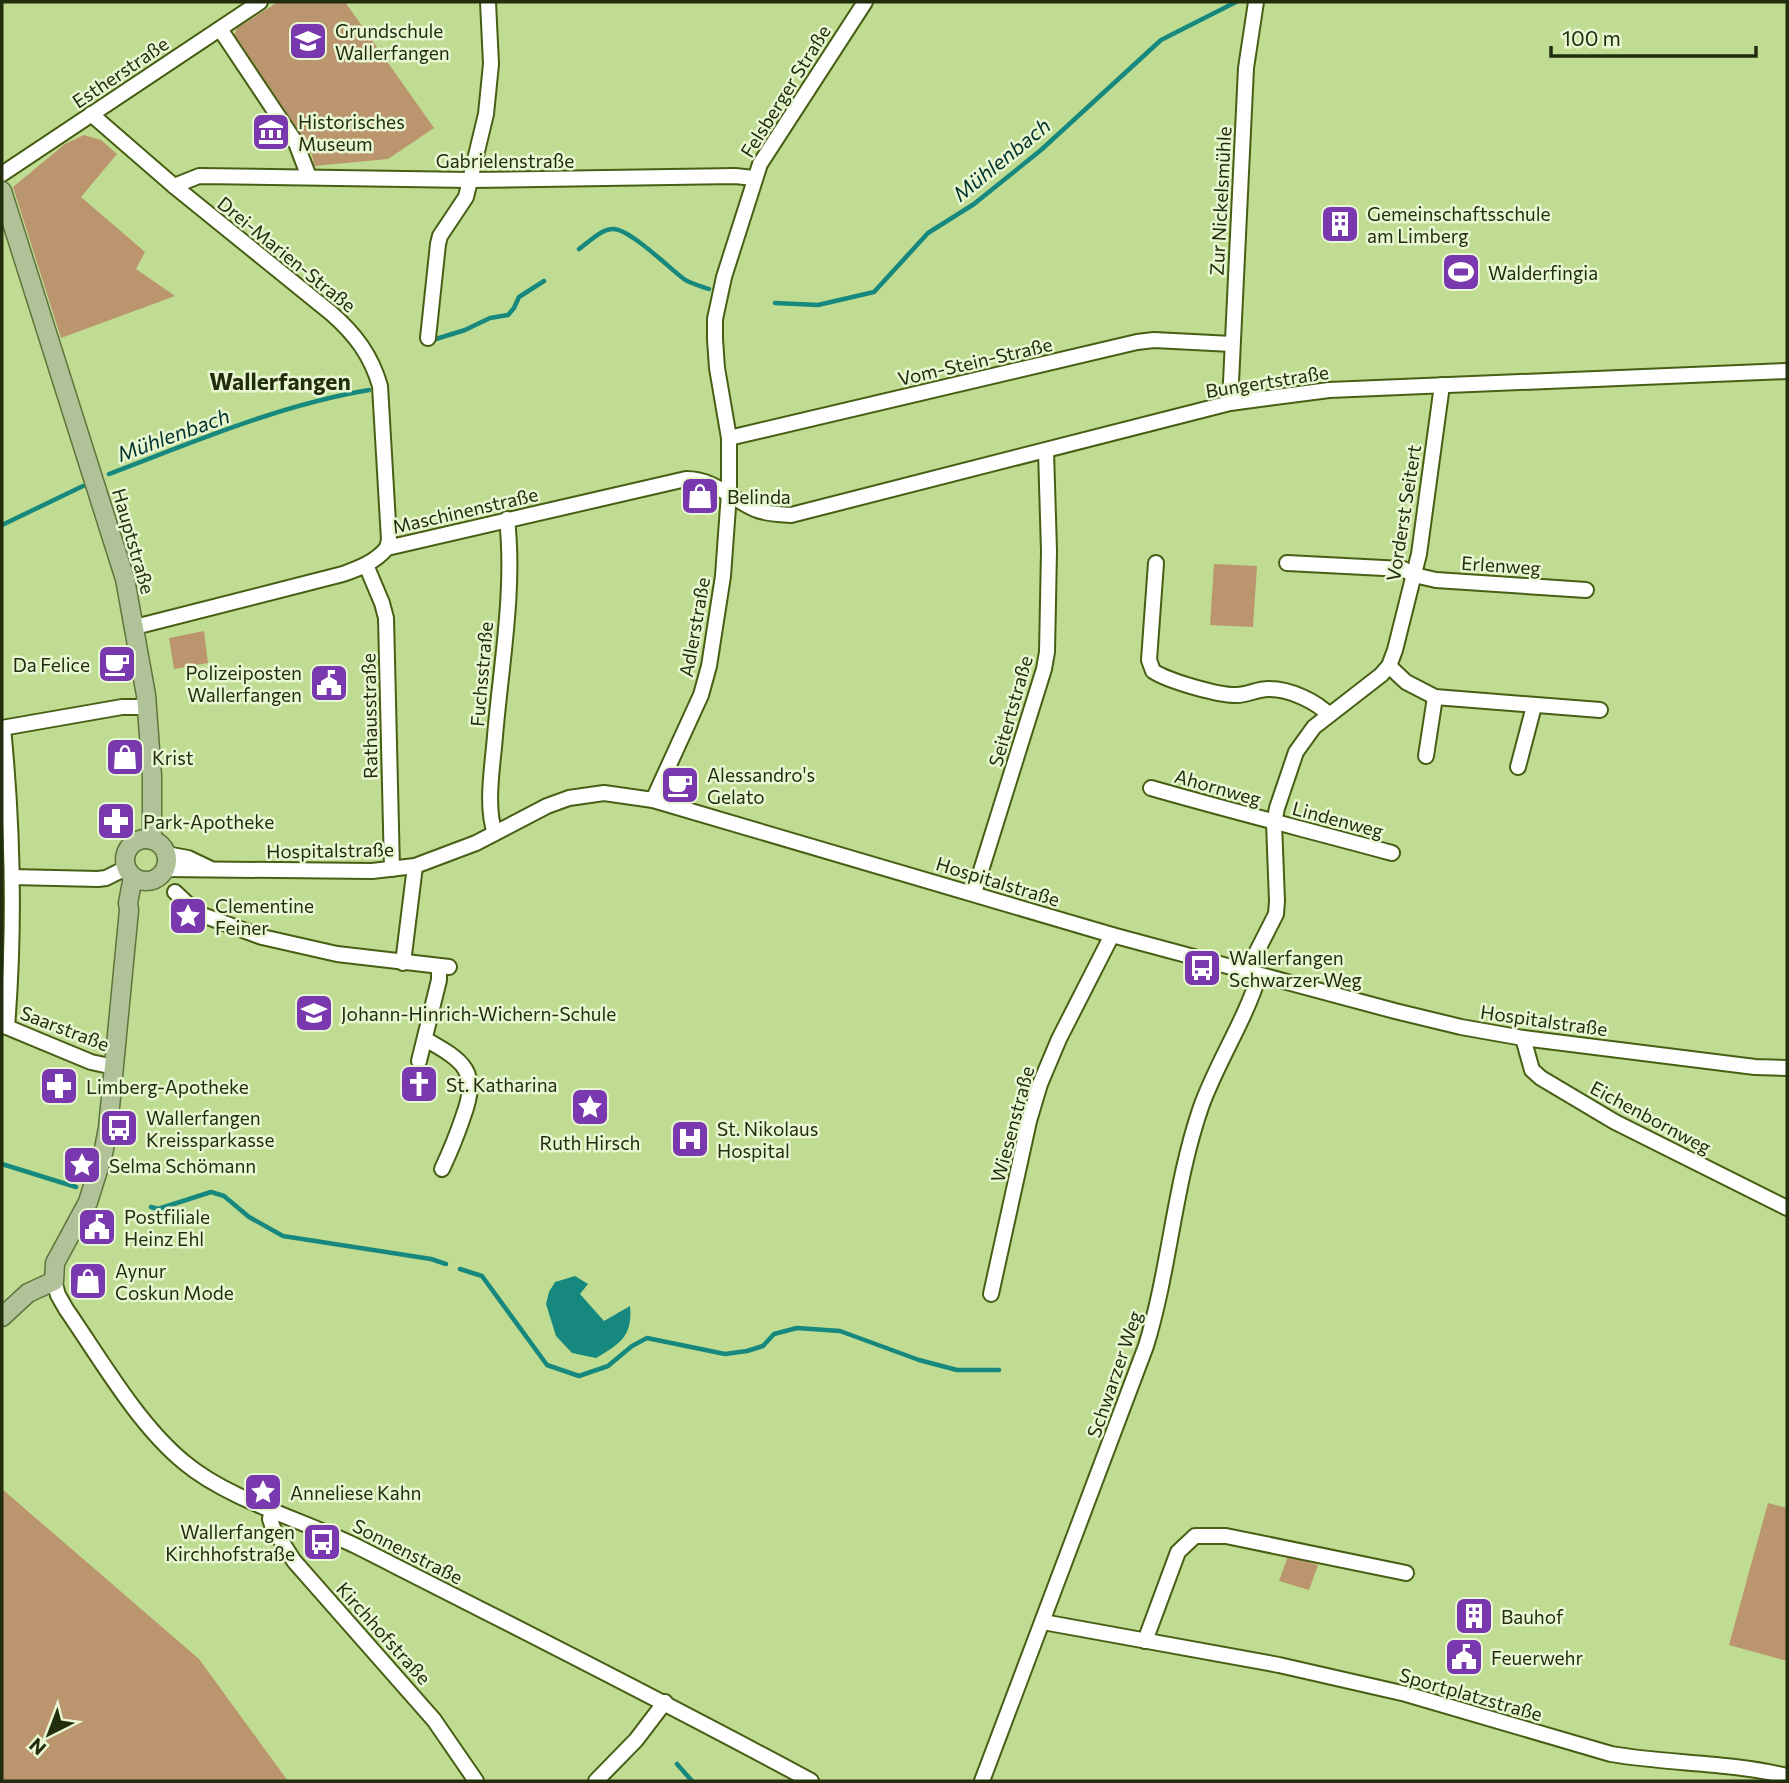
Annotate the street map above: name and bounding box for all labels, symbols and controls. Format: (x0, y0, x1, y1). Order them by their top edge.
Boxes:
scale bar (1551, 14, 1756, 58)
place label: Grundschule Wallerfangen (335, 19, 450, 64)
school or university icon: Grundschule Wallerfangen (287, 20, 329, 62)
street label: Felsberger Straße (735, 21, 835, 161)
text: 100 m (1562, 25, 1621, 50)
street label: Estherstraße (68, 31, 172, 113)
place label: Historisches Museum (298, 110, 405, 155)
museum icon: Historisches Museum (250, 111, 292, 153)
water label: Mühlenbach (947, 112, 1055, 206)
street label: Zur Nickelsmühle (1205, 126, 1235, 276)
street label: Gabrielenstraße (436, 149, 574, 172)
street label: Drei-Marien-Straße (213, 191, 361, 317)
place label: Gemeinschaftsschule am Limberg (1367, 202, 1551, 247)
building icon: Gemeinschaftsschule am Limberg (1319, 203, 1361, 245)
sports icon: Walderfingia (1440, 251, 1482, 293)
place label: Walderfingia (1488, 261, 1598, 284)
street label: Vom-Stein-Straße (896, 332, 1054, 390)
street label: Bungertstraße (1204, 360, 1330, 402)
district label: Wallerfangen (209, 367, 351, 395)
water label: Mühlenbach (113, 402, 233, 466)
street label: Vorderst Seitert (1381, 443, 1425, 583)
shop icon: Belinda (679, 475, 721, 517)
street label: Maschinenstraße (390, 482, 540, 538)
street label: Hauptstraße (108, 485, 160, 597)
place label: Belinda (727, 485, 791, 508)
street label: Erlenweg (1460, 551, 1542, 579)
street label: Adlerstraße (674, 575, 714, 679)
street label: Fuchsstraße (465, 620, 497, 728)
cafe icon: Da Felice (96, 643, 138, 685)
place label: Da Felice (13, 653, 90, 676)
street label: Rathausstraße (356, 653, 382, 779)
street label: Seitertstraße (983, 653, 1037, 769)
place label: Polizeiposten Wallerfangen (185, 661, 302, 706)
public building icon: Polizeiposten Wallerfangen (308, 662, 350, 704)
shop icon: Krist (104, 736, 146, 778)
place label: Krist (152, 746, 194, 769)
place label: Alessandro's Gelato (707, 763, 815, 808)
cafe icon: Alessandro's Gelato (659, 764, 701, 806)
street label: Ahornweg (1172, 764, 1264, 810)
street label: Lindenweg (1290, 796, 1386, 842)
pharmacy icon: Park-Apotheke (95, 800, 137, 842)
place label: Park-Apotheke (143, 810, 274, 833)
street label: Hospitalstraße (266, 837, 394, 863)
street label: Hospitalstraße (933, 851, 1063, 911)
place label: Clementine Feiner (215, 894, 314, 939)
place icon: Clementine Feiner (167, 895, 209, 937)
place label: Wallerfangen Schwarzer Weg (1229, 946, 1362, 991)
bus stop icon: Wallerfangen Schwarzer Weg (1181, 947, 1223, 989)
school or university icon: Johann-Hinrich-Wichern-Schule (293, 992, 335, 1034)
street label: Hospitalstraße (1479, 1000, 1609, 1040)
street label: Saarstraße (17, 1001, 113, 1055)
place label: Johann-Hinrich-Wichern-Schule (341, 1002, 616, 1025)
church icon: St. Katharina (398, 1063, 440, 1105)
street label: Wiesenstraße (985, 1063, 1039, 1185)
pharmacy icon: Limberg-Apotheke (38, 1065, 80, 1107)
place label: St. Katharina (446, 1073, 557, 1096)
place label: Limberg-Apotheke (86, 1075, 249, 1098)
street label: Eichenbornweg (1587, 1076, 1715, 1158)
place icon: Ruth Hirsch (569, 1086, 611, 1128)
place label: Wallerfangen Kreissparkasse (146, 1106, 274, 1151)
bus stop icon: Wallerfangen Kreissparkasse (98, 1107, 140, 1149)
place label: St. Nikolaus Hospital (717, 1117, 818, 1162)
hospital icon: St. Nikolaus Hospital (669, 1118, 711, 1160)
place label: Ruth Hirsch (540, 1131, 640, 1154)
place icon: Selma Schömann (61, 1144, 103, 1186)
place label: Selma Schömann (109, 1154, 256, 1177)
place label: Postfiliale Heinz Ehl (124, 1205, 210, 1250)
public building icon: Postfiliale Heinz Ehl (76, 1206, 118, 1248)
place label: Aynur Coskun Mode (115, 1259, 234, 1304)
shop icon: Aynur Coskun Mode (67, 1260, 109, 1302)
street label: Schwarzer Weg (1082, 1307, 1146, 1441)
place icon: Anneliese Kahn (242, 1471, 284, 1513)
place label: Anneliese Kahn (290, 1481, 421, 1504)
street label: Sonnenstraße (349, 1513, 467, 1589)
place label: Wallerfangen Kirchhofstraße (165, 1520, 295, 1565)
bus stop icon: Wallerfangen Kirchhofstraße (301, 1521, 343, 1563)
street label: Kirchhofstraße (332, 1577, 436, 1689)
building icon: Bauhof (1453, 1595, 1495, 1637)
place label: Bauhof (1501, 1605, 1564, 1628)
public building icon: Feuerwehr (1443, 1636, 1485, 1678)
place label: Feuerwehr (1491, 1646, 1584, 1669)
street label: Sportplatzstraße (1397, 1663, 1545, 1725)
north arrow (14, 1699, 84, 1769)
text: N (24, 1734, 50, 1760)

